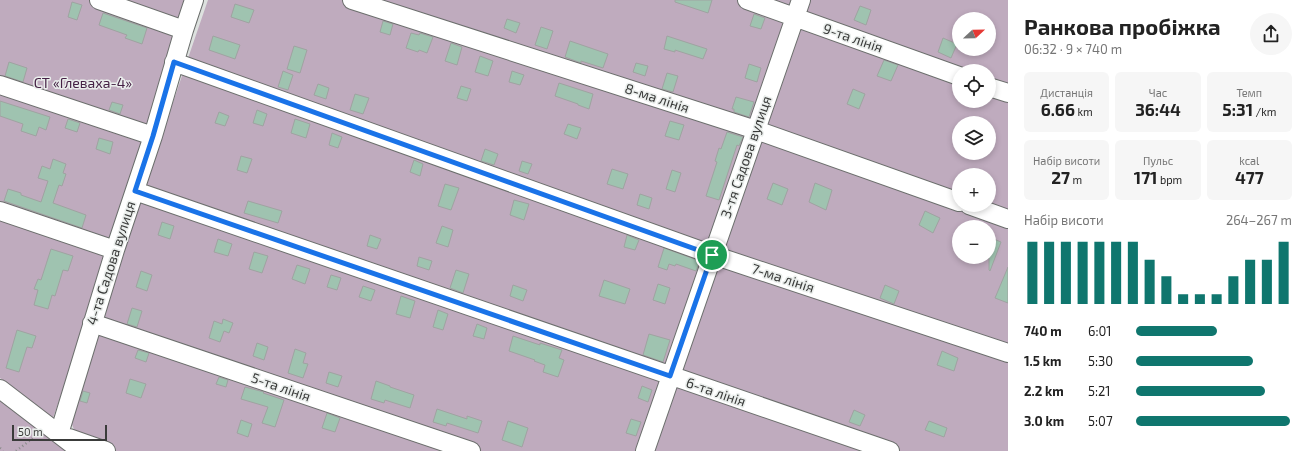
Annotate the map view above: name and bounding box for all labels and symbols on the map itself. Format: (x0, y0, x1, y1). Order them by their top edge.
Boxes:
north arrow (952, 12, 996, 56)
street label: 9-та лінія (821, 19, 885, 56)
park label: СТ «Глеваха-4» (34, 74, 132, 91)
street label: 8-ма лінія (623, 79, 692, 116)
street label: 3-тя Садова вулиця (717, 93, 774, 220)
street label: 4-та Садова вулиця (82, 199, 139, 327)
pin (695, 238, 729, 272)
street label: 7-ма лінія (750, 259, 817, 296)
street label: 5-та лінія (249, 368, 313, 405)
street label: 6-та лінія (684, 373, 748, 410)
scale bar (12, 423, 107, 442)

